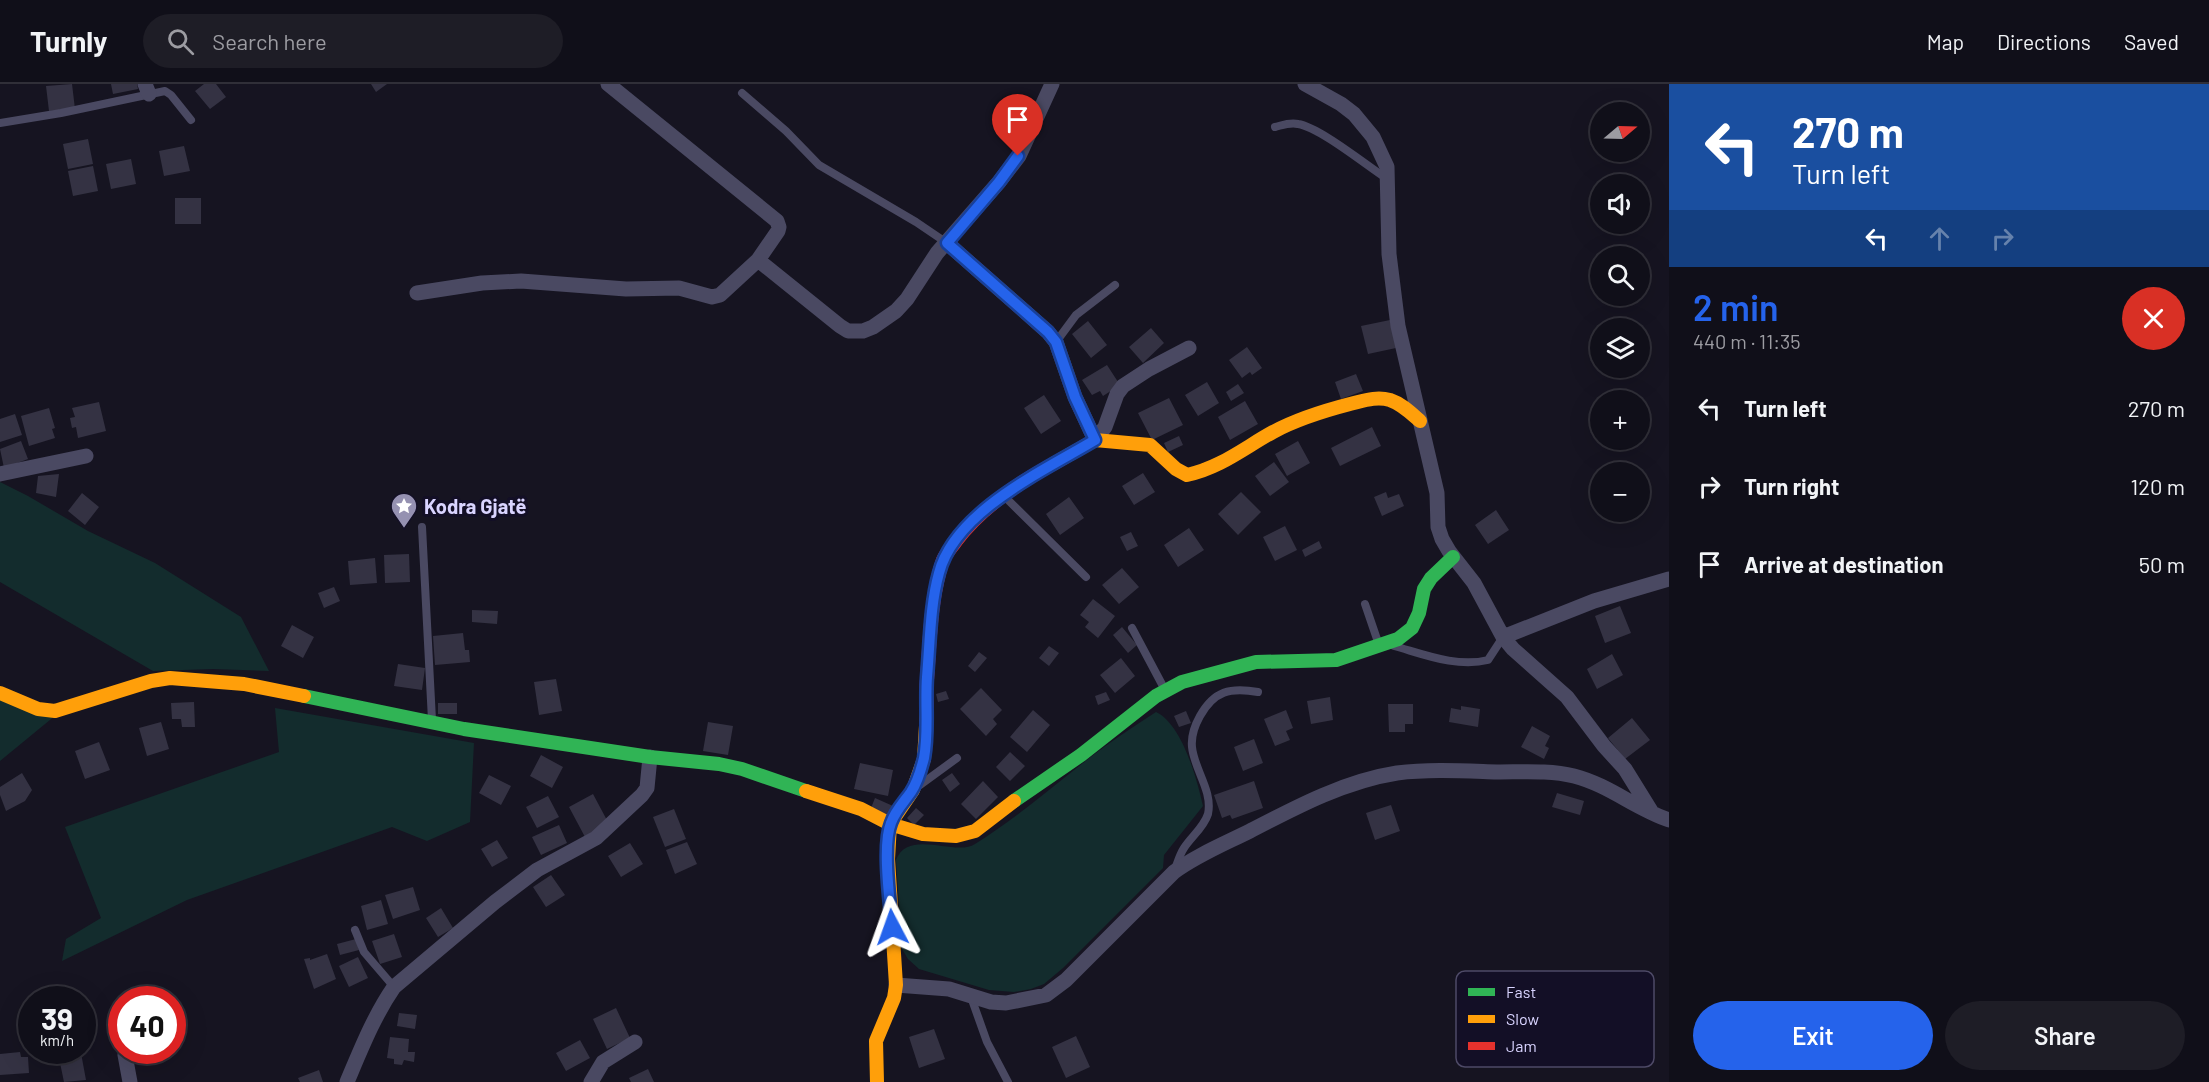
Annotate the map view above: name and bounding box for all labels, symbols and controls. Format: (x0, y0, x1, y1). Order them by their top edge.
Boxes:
search box (143, 14, 563, 68)
text: Turnly (30, 24, 107, 58)
icon: search (164, 25, 197, 58)
text: Search here (212, 28, 327, 54)
text: Map (1927, 29, 1964, 54)
text: Directions (1997, 29, 2091, 54)
text: Saved (2124, 29, 2179, 54)
pin (992, 94, 1043, 156)
north arrow (1590, 102, 1650, 162)
map controls (1590, 102, 1650, 522)
icon: arrive (1001, 103, 1034, 136)
text: 270 m (1792, 106, 1904, 156)
icon: left (1693, 108, 1771, 186)
text: Turn left (1792, 157, 1890, 189)
button: sound (1590, 174, 1650, 234)
icon: left (1860, 222, 1893, 255)
icon: ahead (1923, 222, 1956, 255)
icon: right (1986, 222, 2019, 255)
button: search (1590, 246, 1650, 306)
text: 2 min (1693, 285, 1779, 328)
button: close (2122, 287, 2185, 350)
button: layers (1590, 318, 1650, 378)
text: 440 m · 11:35 (1693, 329, 1801, 353)
button: + (1590, 390, 1650, 450)
icon: left (1693, 392, 1726, 425)
text: Turn left (1744, 395, 1827, 421)
text: 270 m (2128, 395, 2185, 421)
button: − (1590, 462, 1650, 522)
icon: right (1693, 470, 1726, 503)
text: Turn right (1744, 473, 1839, 499)
text: 120 m (2130, 473, 2185, 499)
place icon: Kodra Gjatë (389, 491, 419, 529)
place label: Kodra Gjatë (424, 494, 526, 518)
icon: arrive (1693, 548, 1726, 581)
text: Arrive at destination (1744, 551, 1943, 577)
text: 50 m (2139, 551, 2185, 577)
position arrow (860, 895, 924, 959)
legend (1456, 971, 1654, 1067)
text: Fast (1506, 982, 1536, 1001)
speed limit sign: 40 (108, 986, 186, 1064)
text: 39 (41, 1000, 73, 1036)
button: Exit (1693, 1001, 1933, 1070)
button: Share (1945, 1001, 2185, 1070)
text: Slow (1506, 1009, 1539, 1028)
text: km/h (40, 1031, 74, 1049)
text: Jam (1506, 1036, 1537, 1055)

